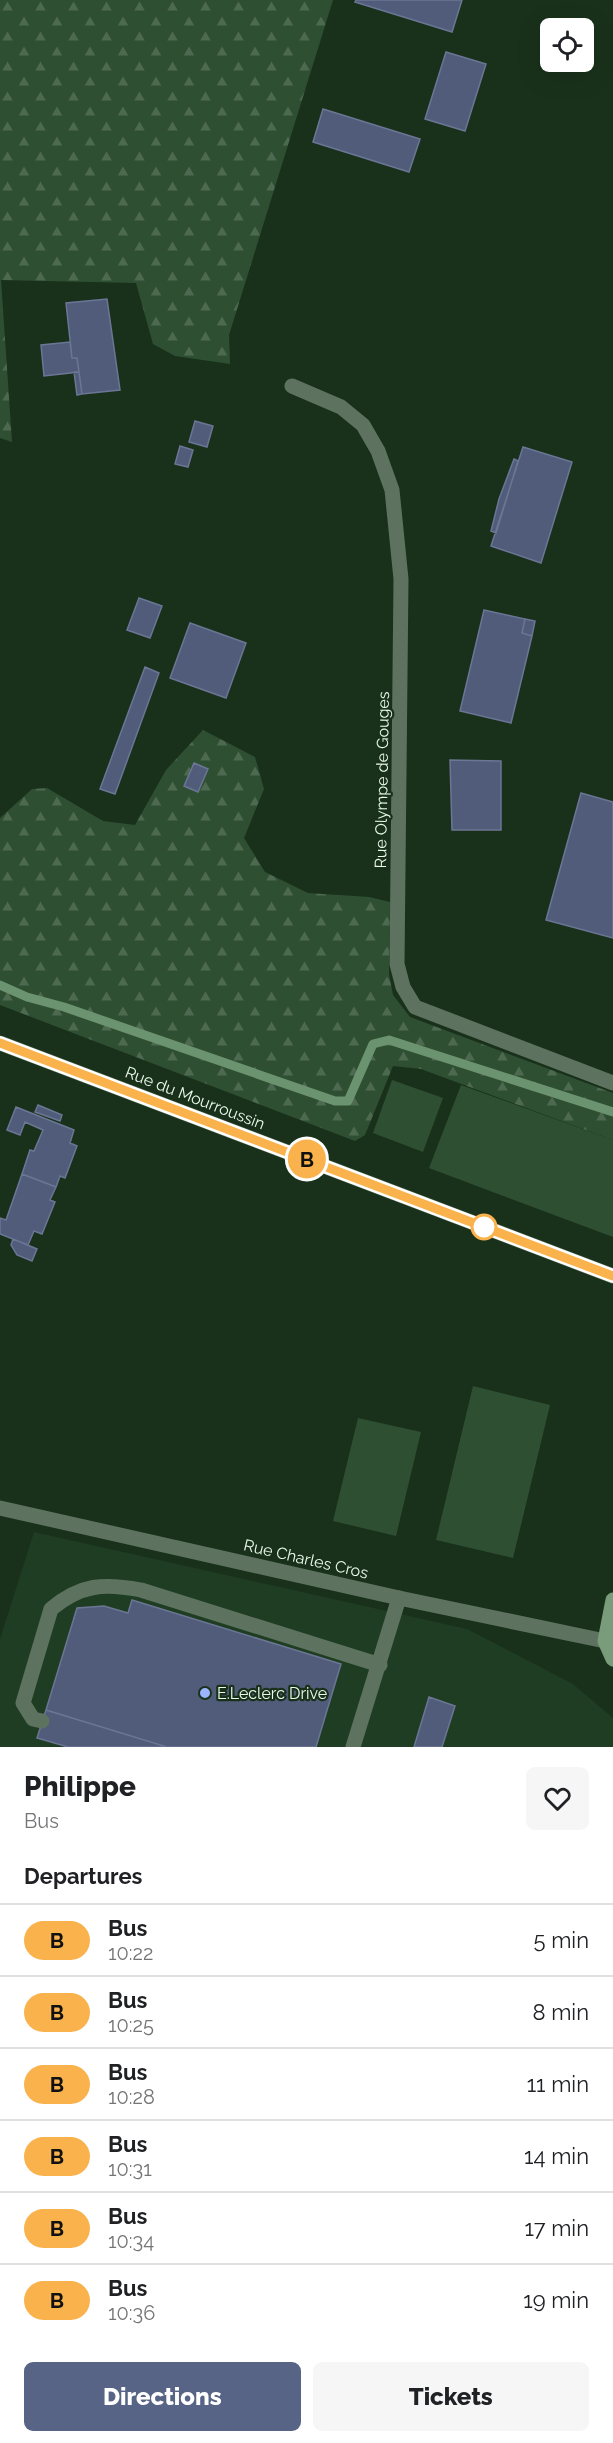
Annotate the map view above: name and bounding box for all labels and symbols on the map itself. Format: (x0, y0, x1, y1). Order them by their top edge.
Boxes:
street label: Rue Olympe de Gouges (371, 691, 393, 869)
street label: Rue du Mourroussin (122, 1063, 268, 1133)
line badge: B (288, 1140, 326, 1178)
unlabelled marker (471, 1214, 497, 1240)
street label: Rue Charles Cros (242, 1535, 370, 1583)
place label: E.Leclerc Drive (217, 1684, 327, 1703)
marker: E.Leclerc Drive (198, 1686, 212, 1700)

